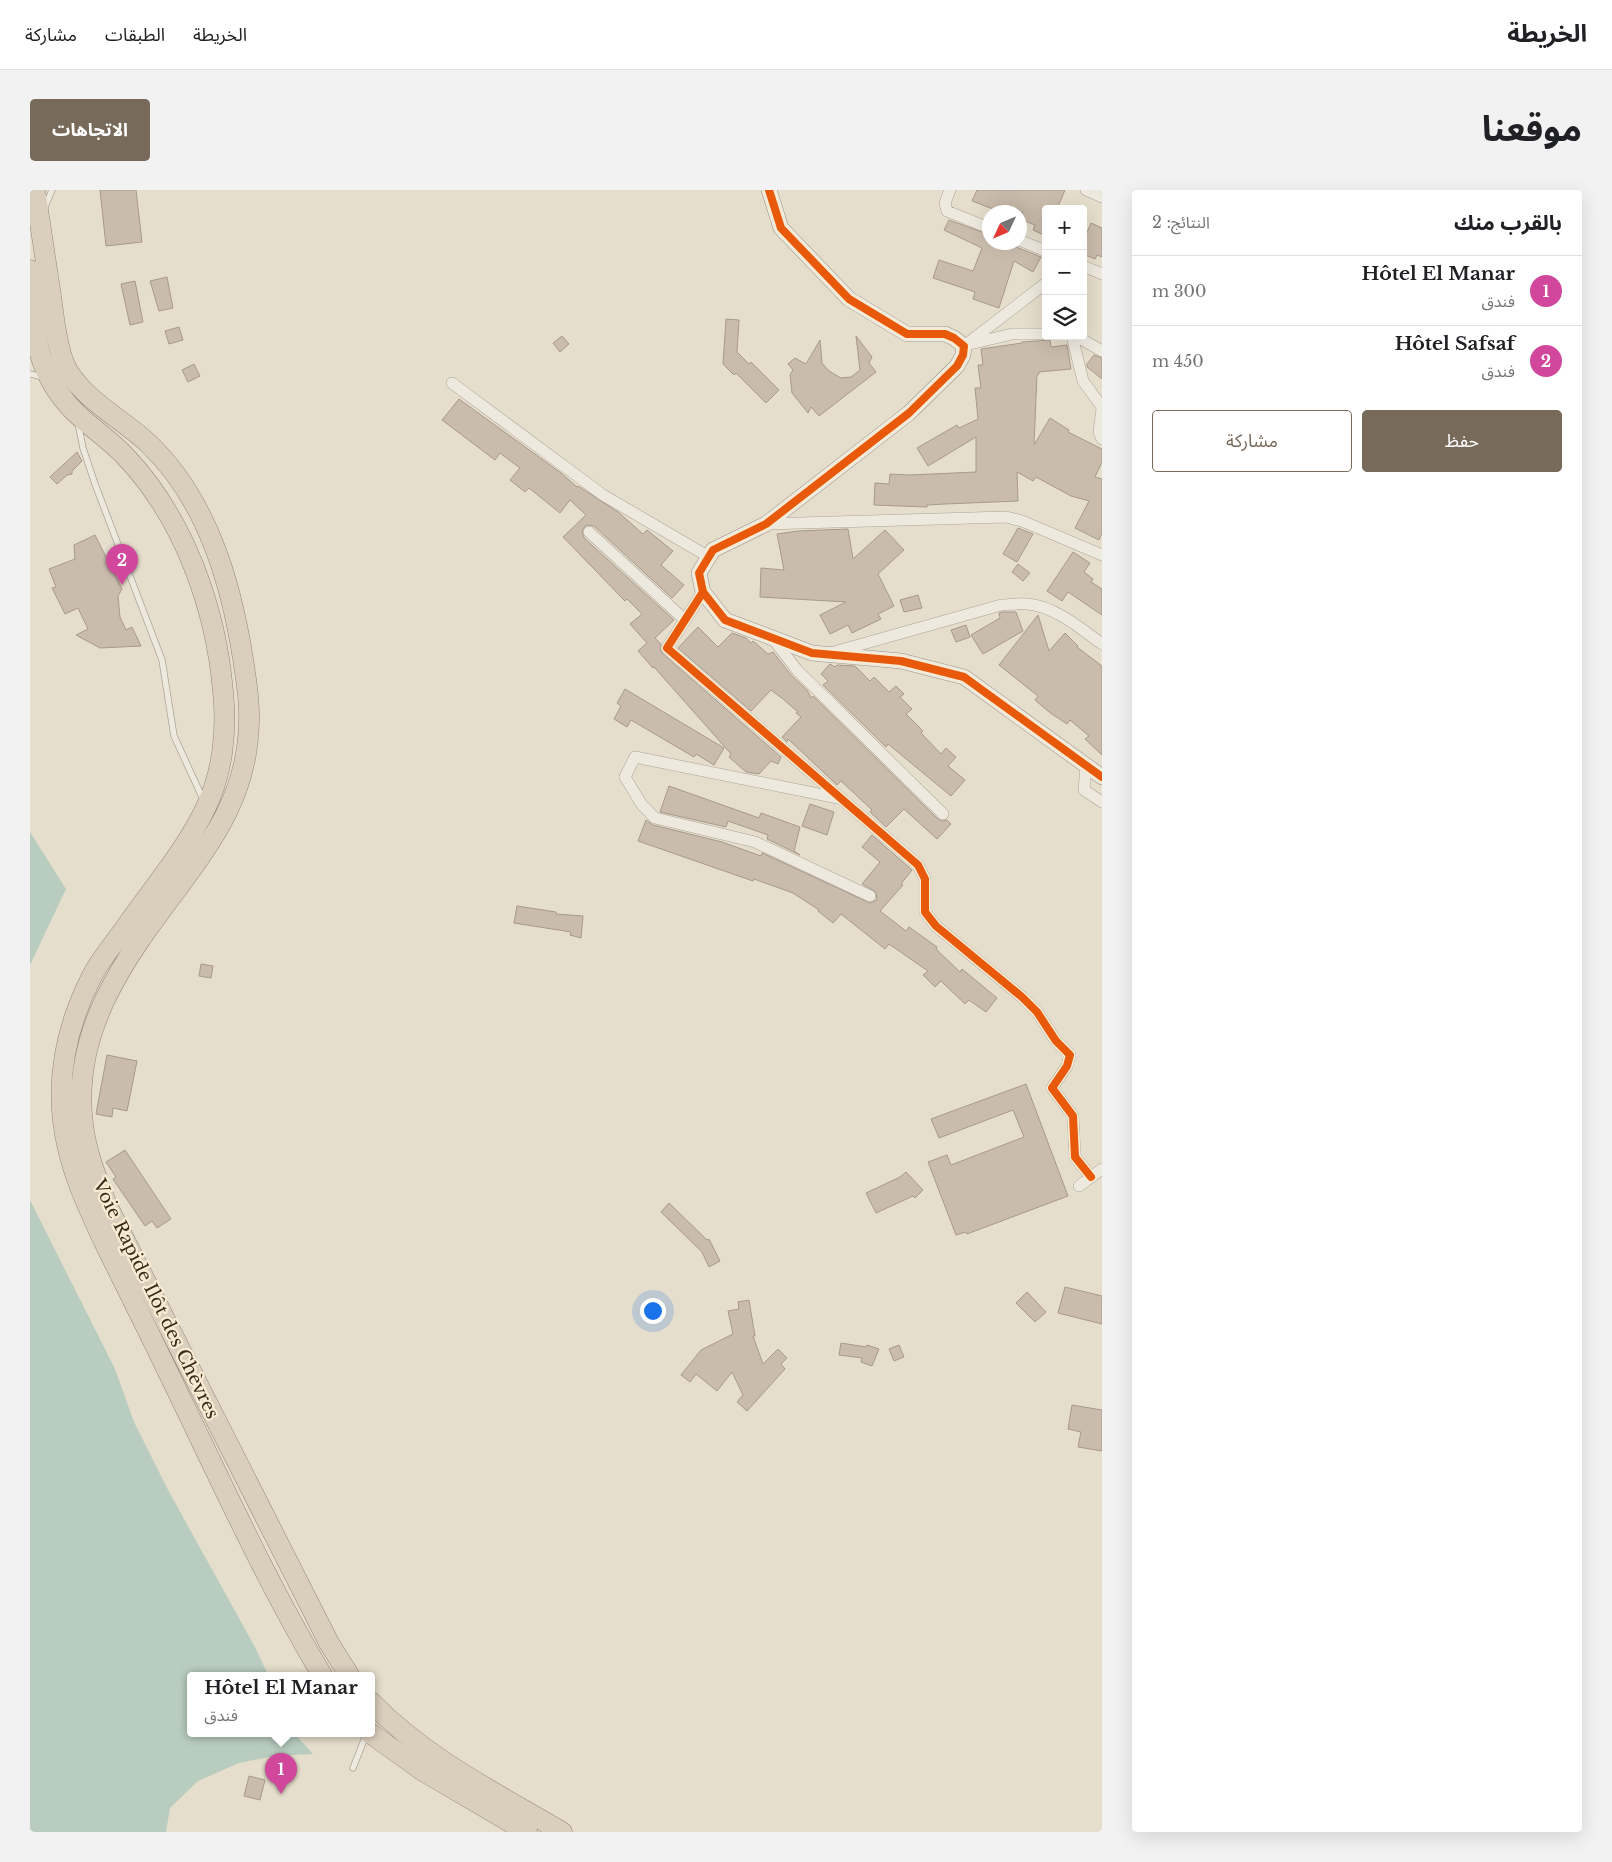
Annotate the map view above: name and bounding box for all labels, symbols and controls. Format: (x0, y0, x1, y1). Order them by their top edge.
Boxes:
text: الخريطة (1507, 19, 1587, 48)
text: مشاركة (25, 24, 77, 46)
text: الطبقات (105, 24, 165, 46)
text: الخريطة (193, 24, 247, 46)
button: الاتجاهات (30, 99, 150, 161)
text: موقعنا (1482, 107, 1582, 150)
north arrow (982, 205, 1027, 250)
map controls (1042, 205, 1087, 340)
button: + (1042, 205, 1087, 250)
text: بالقرب منك (1454, 210, 1562, 236)
text: النتائج: 2 (1152, 212, 1210, 232)
button: − (1042, 250, 1087, 295)
text: Hôtel El Manar (1362, 262, 1515, 285)
text: 300 m (1152, 281, 1206, 301)
text: 1 (1543, 281, 1550, 301)
text: فندق (1481, 291, 1515, 311)
button: layers (1042, 295, 1087, 340)
text: Hôtel Safsaf (1395, 332, 1515, 355)
text: 450 m (1152, 351, 1204, 371)
text: 2 (1541, 351, 1551, 371)
text: فندق (1481, 361, 1515, 381)
button: مشاركة (1152, 410, 1352, 472)
button: حفظ (1362, 410, 1562, 472)
pin: 2 (106, 544, 138, 585)
street label: Voie Rapide Ilôt des Chèvres (88, 1175, 224, 1422)
your location (640, 1298, 666, 1324)
popup (187, 1672, 375, 1737)
text: Hôtel El Manar (204, 1676, 358, 1699)
text: فندق (204, 1705, 238, 1725)
pin: 1 (265, 1753, 297, 1794)

